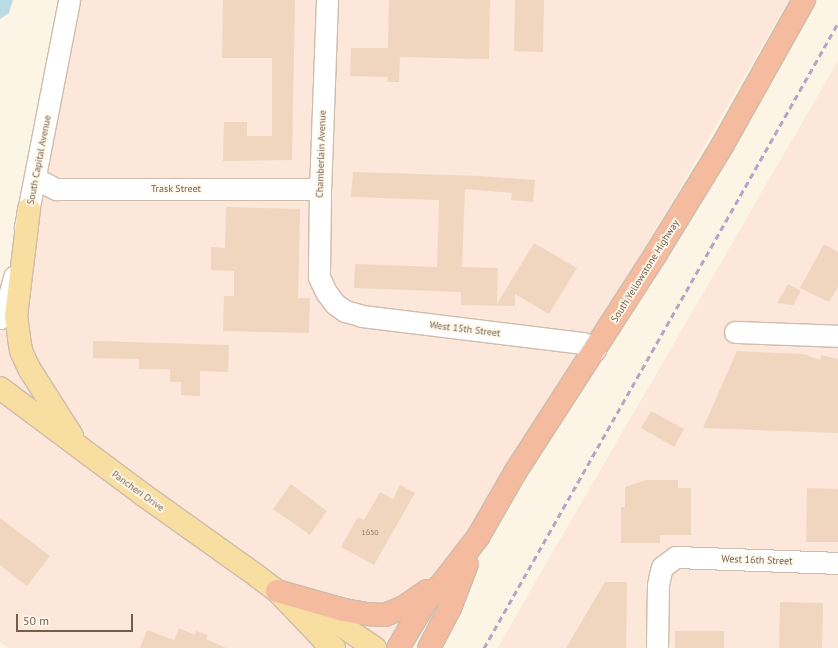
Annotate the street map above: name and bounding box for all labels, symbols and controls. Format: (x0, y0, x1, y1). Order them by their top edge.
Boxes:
street label: Chamberlain Avenue (313, 110, 329, 198)
street label: South Capital Avenue (24, 114, 54, 206)
street label: Trask Street (151, 183, 201, 195)
street label: South Yellowstone Highway (608, 217, 682, 325)
street label: West 15th Street (429, 319, 501, 339)
street label: Pancheri Drive (109, 468, 167, 514)
house number: 1650 (361, 528, 379, 538)
street label: West 16th Street (721, 553, 793, 567)
scale bar (18, 606, 135, 632)
text: 50 m (23, 613, 49, 628)

